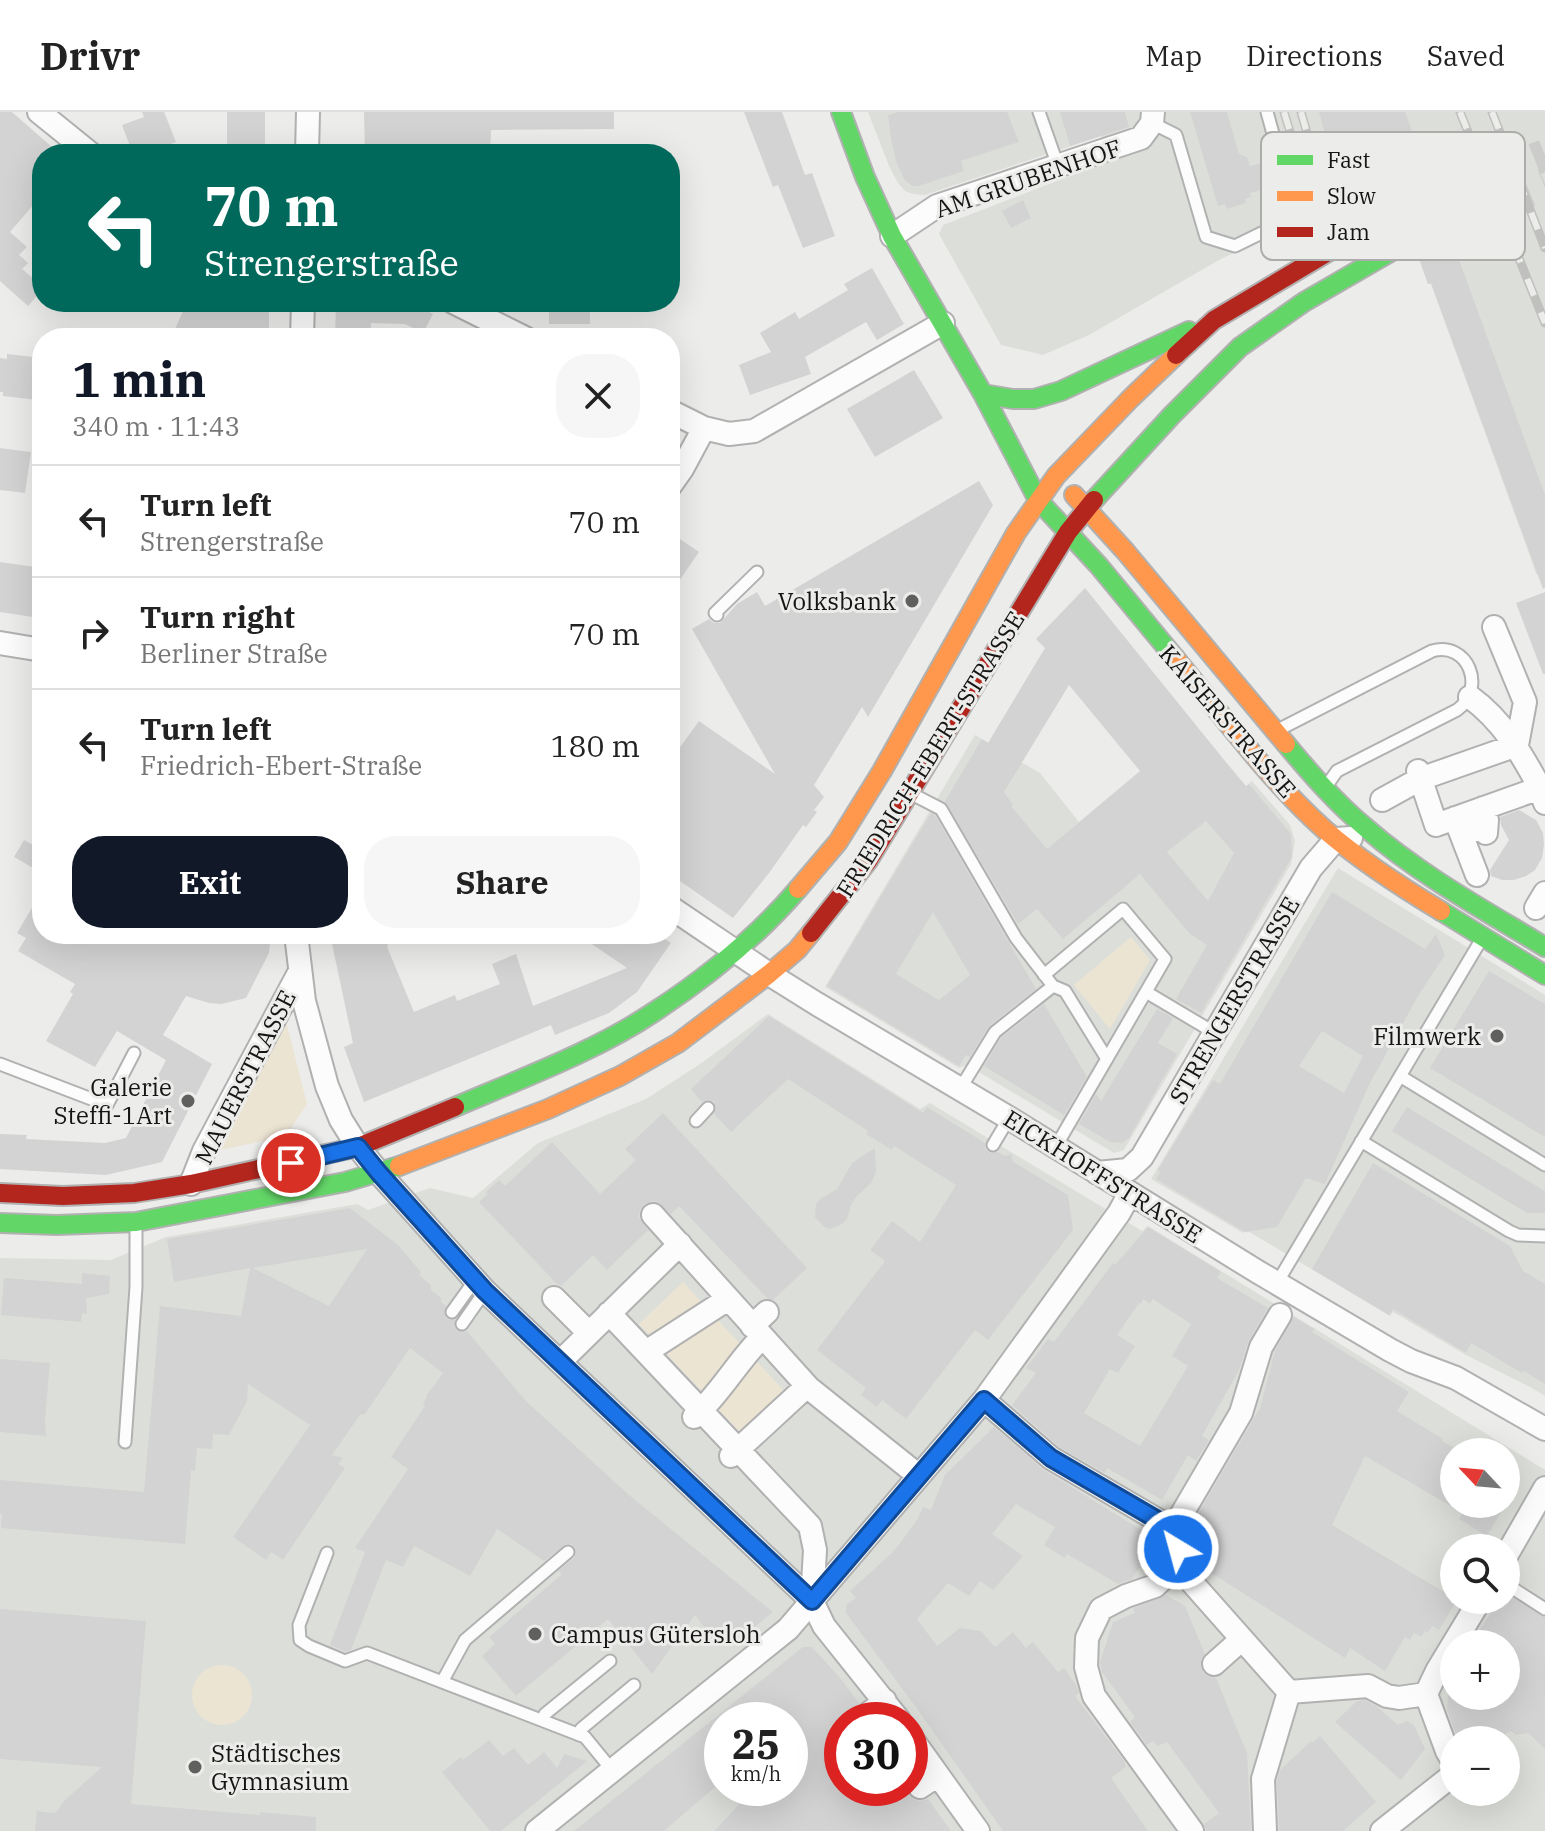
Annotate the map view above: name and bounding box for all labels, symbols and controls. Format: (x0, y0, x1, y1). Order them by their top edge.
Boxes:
text: Drivr (40, 31, 140, 80)
text: Map (1145, 37, 1202, 74)
text: Directions (1246, 37, 1383, 74)
text: Saved (1427, 37, 1505, 74)
street label: AM GRUBENHOF (931, 131, 1125, 225)
legend (1261, 132, 1525, 260)
text: Fast (1327, 145, 1370, 174)
text: 70 m (204, 169, 339, 241)
icon: left (72, 176, 176, 280)
text: Slow (1327, 181, 1376, 210)
text: Jam (1327, 217, 1370, 246)
text: Strengerstraße (204, 239, 459, 286)
text: 1 min (72, 348, 206, 410)
button: close (556, 354, 640, 438)
text: 340 m · 11:43 (72, 409, 240, 443)
text: Turn left (140, 485, 272, 524)
icon: left (72, 499, 116, 543)
text: 70 m (568, 502, 640, 541)
text: Strengerstraße (140, 524, 324, 558)
place label: Volksbank (778, 585, 896, 617)
marker: Volksbank (903, 592, 921, 610)
text: Turn right (140, 597, 295, 636)
street label: FRIEDRICH-EBERT-STRASSE (829, 605, 1031, 903)
icon: right (72, 611, 116, 655)
text: 70 m (568, 614, 640, 653)
text: Berliner Straße (140, 636, 328, 670)
street label: KAISERSTRASSE (1153, 638, 1303, 804)
text: Turn left (140, 709, 272, 748)
icon: left (72, 723, 116, 767)
text: 180 m (550, 726, 640, 765)
text: Friedrich-Ebert-Straße (140, 748, 422, 782)
button: Exit (72, 836, 348, 928)
button: Share (364, 836, 640, 928)
street label: STRENGERSTRASSE (1162, 891, 1306, 1109)
street label: MAUERSTRASSE (187, 984, 303, 1170)
place label: Filmwerk (1373, 1020, 1481, 1052)
marker: Filmwerk (1488, 1027, 1506, 1045)
place label: Galerie Steffi-1Art (54, 1071, 172, 1131)
marker: Galerie Steffi-1Art (179, 1092, 197, 1110)
street label: EICKHOFFSTRASSE (998, 1102, 1208, 1250)
pin (257, 1129, 325, 1197)
icon: arrive (269, 1141, 313, 1185)
north arrow (1440, 1438, 1520, 1518)
map controls (1440, 1438, 1520, 1806)
position arrow (1136, 1507, 1220, 1591)
button: search (1440, 1534, 1520, 1614)
place label: Campus Gütersloh (551, 1618, 761, 1650)
marker: Campus Gütersloh (526, 1625, 544, 1643)
button: + (1440, 1630, 1520, 1710)
speed limit sign: 30 (824, 1702, 928, 1806)
text: 25 (732, 1718, 780, 1770)
button: − (1440, 1726, 1520, 1806)
place label: Städtisches Gymnasium (211, 1737, 350, 1797)
marker: Städtisches Gymnasium (186, 1758, 204, 1776)
text: km/h (731, 1760, 781, 1787)

